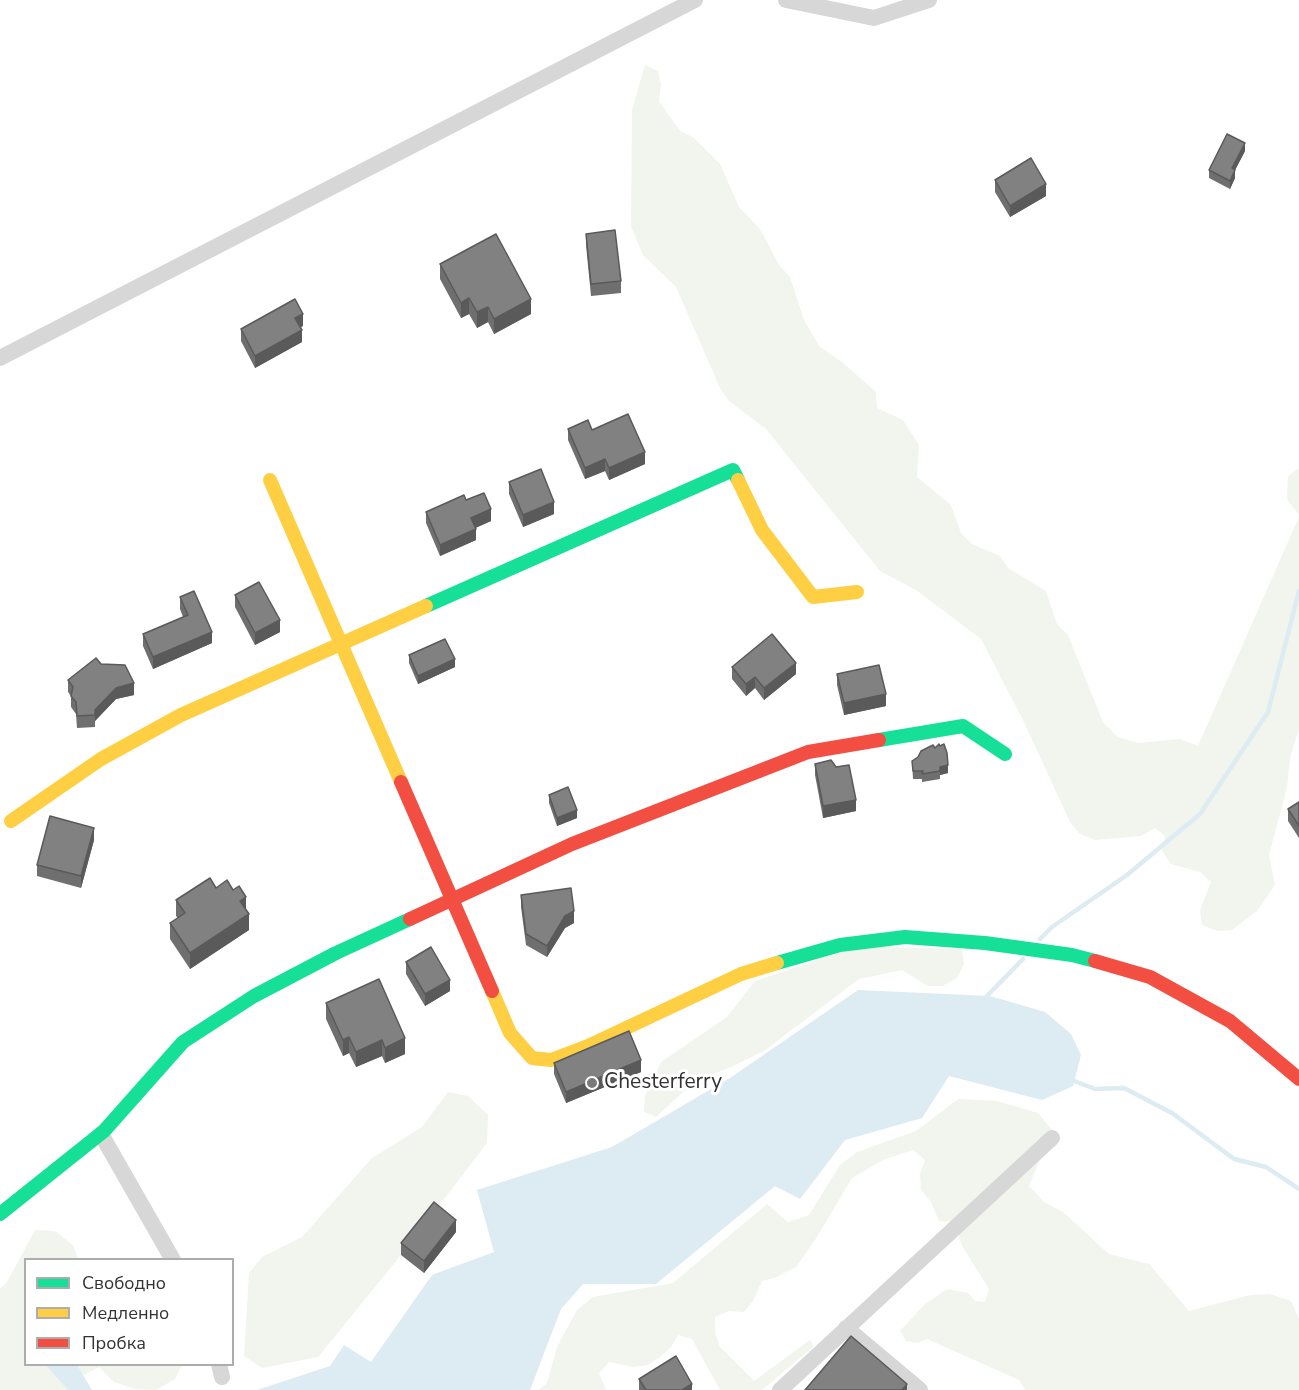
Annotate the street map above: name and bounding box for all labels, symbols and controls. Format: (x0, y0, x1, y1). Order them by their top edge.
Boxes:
place label: Chesterferry (604, 1070, 722, 1096)
marker: Chesterferry (585, 1076, 599, 1090)
legend (24, 1258, 234, 1366)
text: Свободно (82, 1271, 166, 1295)
text: Медленно (82, 1301, 169, 1325)
text: Пробка (82, 1331, 146, 1355)

